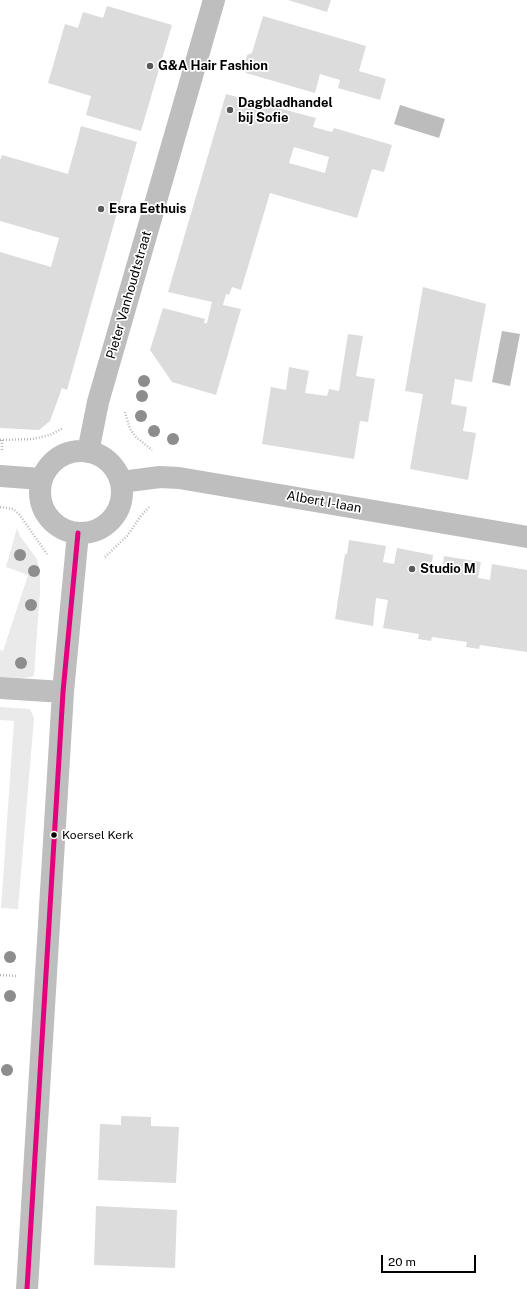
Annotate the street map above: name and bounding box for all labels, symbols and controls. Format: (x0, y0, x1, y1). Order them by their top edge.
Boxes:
place label: G&A Hair Fashion (158, 58, 268, 74)
marker: G&A Hair Fashion (145, 61, 155, 71)
place label: Dagbladhandel bij Sofie (238, 95, 333, 126)
marker: Dagbladhandel bij Sofie (225, 105, 235, 115)
place label: Esra Eethuis (109, 201, 186, 217)
marker: Esra Eethuis (96, 204, 106, 214)
street label: Pieter Vanhoudtstraat (103, 229, 155, 361)
street label: Albert I-laan (285, 488, 363, 516)
place label: Studio M (420, 561, 476, 577)
marker: Studio M (407, 564, 417, 574)
place label: Koersel Kerk (62, 828, 134, 842)
marker: Koersel Kerk (49, 830, 59, 840)
scale bar (383, 1247, 478, 1273)
text: 20 m (388, 1255, 416, 1269)

